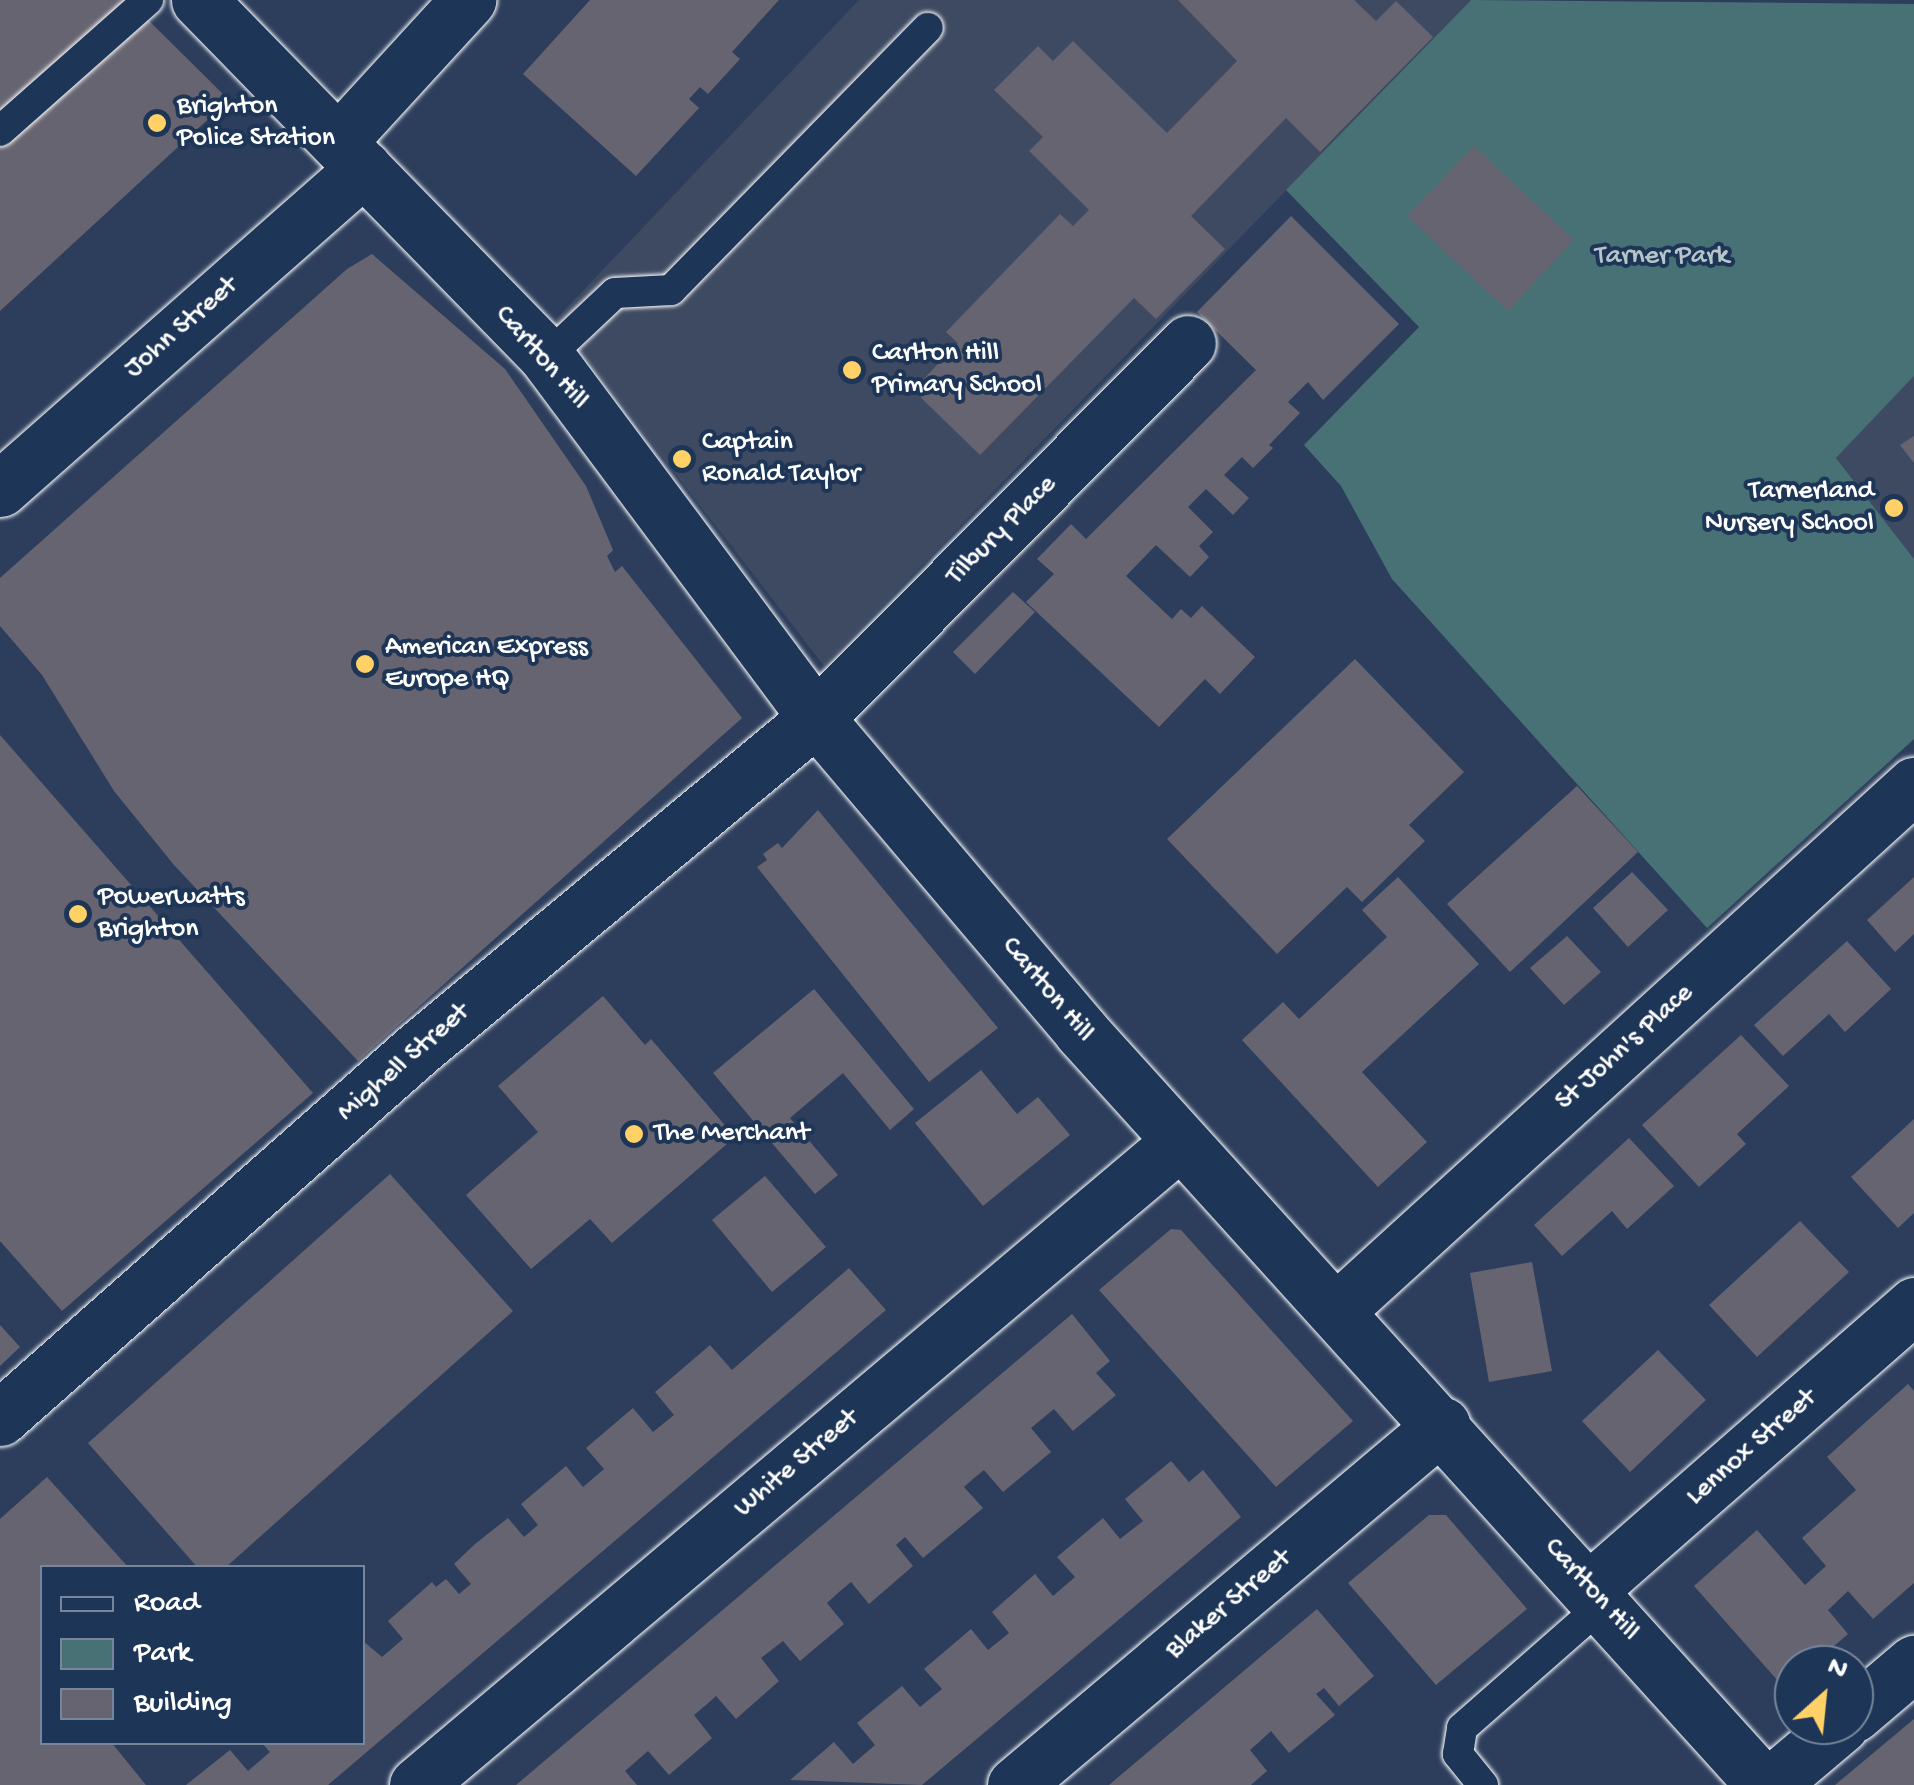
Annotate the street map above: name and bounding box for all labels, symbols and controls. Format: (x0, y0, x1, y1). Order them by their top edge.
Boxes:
place label: Brighton Police Station (177, 90, 335, 156)
marker: Brighton Police Station (146, 112, 168, 134)
park label: Tarner Park (1595, 240, 1729, 274)
street label: John Street (119, 270, 245, 386)
street label: Carlton Hill (487, 299, 595, 417)
place label: Carlton Hill Primary School (872, 337, 1042, 403)
marker: Carlton Hill Primary School (841, 359, 863, 381)
place label: Captain Ronald Taylor (702, 426, 860, 492)
marker: Captain Ronald Taylor (671, 448, 693, 470)
street label: Tilbury Place (940, 469, 1064, 593)
place label: Tarnerland Nursery School (1705, 475, 1874, 541)
marker: Tarnerland Nursery School (1883, 497, 1905, 519)
place label: American Express Europe HQ (385, 631, 588, 697)
marker: American Express Europe HQ (354, 653, 376, 675)
place label: Powerwatts Brighton (98, 881, 244, 947)
marker: Powerwatts Brighton (67, 903, 89, 925)
street label: Carlton Hill (993, 931, 1101, 1049)
street label: St John's Place (1549, 977, 1701, 1119)
street label: Mighell Street (331, 996, 477, 1130)
place label: The Merchant (654, 1117, 810, 1151)
marker: The Merchant (623, 1123, 645, 1145)
street label: Lennox Street (1680, 1382, 1824, 1514)
street label: White Street (728, 1402, 866, 1526)
street label: Carlton Hill (1536, 1532, 1646, 1648)
street label: Blaker Street (1159, 1543, 1299, 1667)
legend (40, 1565, 365, 1745)
text: Road (134, 1587, 200, 1622)
text: Park (134, 1637, 191, 1672)
north arrow (1774, 1645, 1874, 1745)
text: N (1821, 1651, 1853, 1688)
text: Building (134, 1687, 232, 1722)

